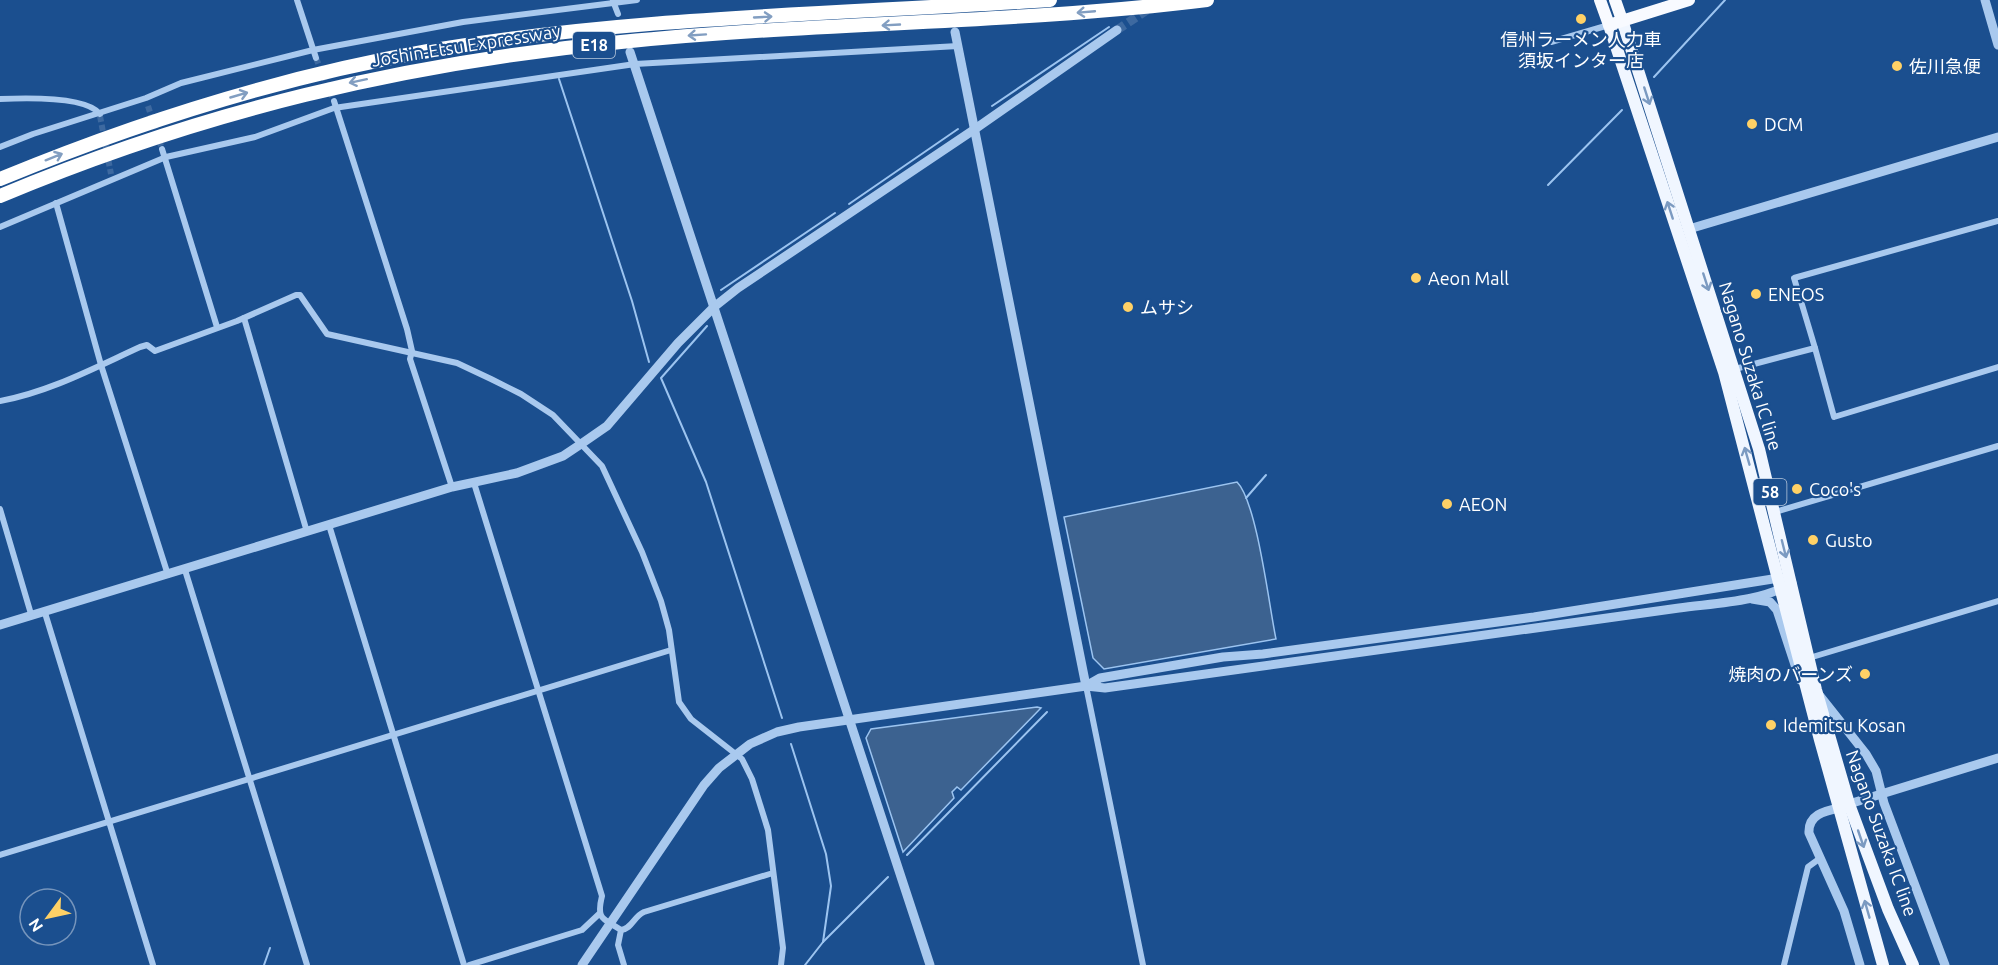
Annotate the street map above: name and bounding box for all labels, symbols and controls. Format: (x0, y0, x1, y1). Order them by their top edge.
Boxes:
one-way arrow (1076, 7, 1096, 18)
one-way arrow (752, 11, 772, 22)
marker: 信州ラーメン人力車 須坂インター店 (1574, 12, 1588, 26)
one-way arrow (882, 19, 902, 30)
street label: Joshin-Etsu Expressway (370, 20, 562, 70)
place label: 信州ラーメン人力車 須坂インター店 (1500, 29, 1662, 70)
one-way arrow (687, 30, 707, 41)
road number: E18 (573, 32, 615, 58)
place label: 佐川急便 (1909, 56, 1981, 76)
marker: 佐川急便 (1890, 59, 1904, 73)
one-way arrow (349, 76, 368, 87)
one-way arrow (1642, 86, 1653, 105)
one-way arrow (229, 89, 248, 100)
place label: DCM (1764, 114, 1803, 134)
marker: DCM (1745, 117, 1759, 131)
one-way arrow (44, 151, 63, 162)
one-way arrow (1664, 201, 1675, 220)
place label: Aeon Mall (1428, 268, 1509, 288)
marker: Aeon Mall (1409, 271, 1423, 285)
one-way arrow (1701, 272, 1712, 291)
street label: Nagano Suzaka IC line (1716, 279, 1786, 453)
place label: ENEOS (1768, 284, 1824, 304)
marker: ENEOS (1749, 287, 1763, 301)
place label: ムサシ (1140, 297, 1194, 317)
marker: ムサシ (1121, 300, 1135, 314)
one-way arrow (1741, 447, 1752, 466)
road number: 58 (1754, 479, 1786, 505)
place label: Coco's (1809, 479, 1861, 499)
marker: Coco's (1790, 482, 1804, 496)
place label: AEON (1459, 494, 1507, 514)
marker: AEON (1440, 497, 1454, 511)
place label: Gusto (1825, 530, 1873, 550)
marker: Gusto (1806, 533, 1820, 547)
one-way arrow (1779, 540, 1791, 559)
place label: 焼肉のバーンズ (1728, 664, 1853, 684)
marker: 焼肉のバーンズ (1858, 667, 1872, 681)
place label: Idemitsu Kosan (1783, 715, 1906, 735)
marker: Idemitsu Kosan (1764, 718, 1778, 732)
street label: Nagano Suzaka IC line (1843, 747, 1921, 919)
one-way arrow (1856, 829, 1867, 848)
north arrow (18, 887, 78, 947)
one-way arrow (1861, 900, 1872, 919)
text: N (25, 915, 46, 935)

